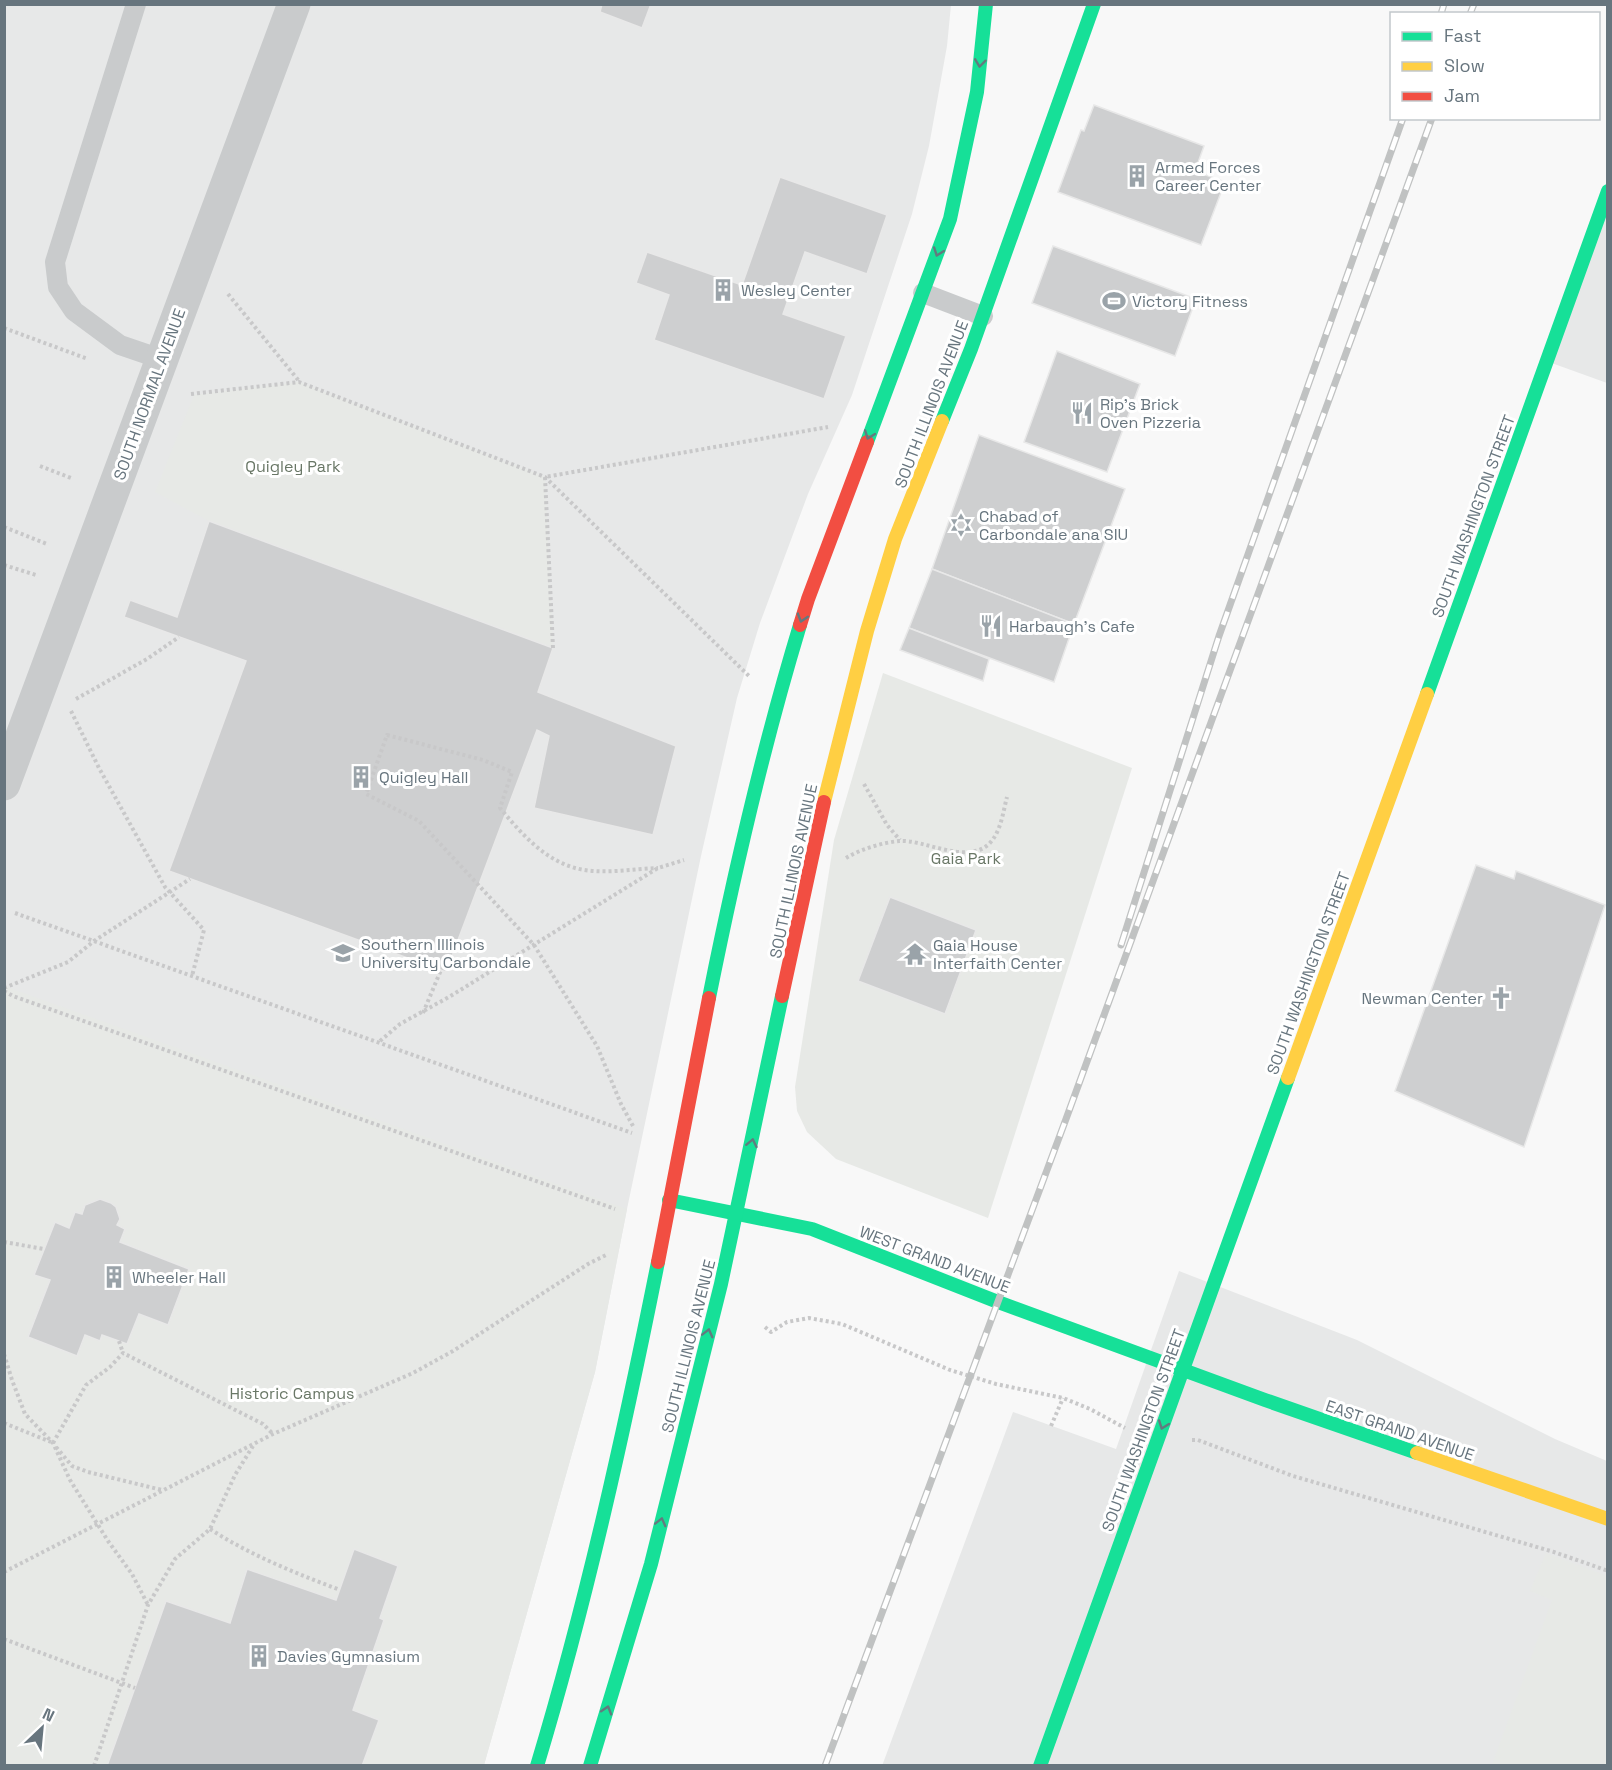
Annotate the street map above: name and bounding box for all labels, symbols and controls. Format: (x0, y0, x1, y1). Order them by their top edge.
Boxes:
legend (1390, 12, 1600, 120)
text: Fast (1444, 24, 1481, 47)
text: Slow (1444, 54, 1485, 77)
one-way arrow (975, 58, 987, 67)
text: Jam (1444, 84, 1480, 107)
place label: Armed Forces Career Center (1155, 157, 1261, 196)
building icon: Armed Forces Career Center (1124, 163, 1150, 189)
one-way arrow (932, 247, 945, 257)
building icon: Wesley Center (710, 277, 736, 303)
place label: Wesley Center (741, 280, 852, 301)
sports icon: Victory Fitness (1101, 288, 1127, 314)
place label: Victory Fitness (1132, 291, 1248, 312)
street label: SOUTH NORMAL AVENUE (109, 305, 190, 483)
street label: SOUTH ILLINOIS AVENUE (890, 317, 973, 491)
place label: Rip’s Brick Oven Pizzeria (1100, 394, 1201, 433)
restaurant icon: Rip’s Brick Oven Pizzeria (1069, 400, 1095, 426)
street label: SOUTH WASHINGTON STREET (1427, 412, 1520, 620)
one-way arrow (864, 429, 877, 440)
park label: Quigley Park (245, 456, 341, 477)
place label: Chabad of Carbondale ana SIU (979, 506, 1128, 545)
synagogue icon: Chabad of Carbondale ana SIU (948, 512, 974, 538)
one-way arrow (797, 612, 809, 623)
restaurant icon: Harbaugh's Cafe (978, 613, 1004, 639)
place label: Harbaugh's Cafe (1009, 616, 1135, 637)
building icon: Quigley Hall (348, 764, 374, 790)
place label: Quigley Hall (379, 767, 469, 788)
street label: SOUTH ILLINOIS AVENUE (765, 782, 822, 960)
park label: Gaia Park (931, 848, 1002, 869)
street label: SOUTH WASHINGTON STREET (1262, 869, 1355, 1077)
place label: Southern Illinois University Carbondale (361, 934, 531, 973)
place label: Gaia House Interfaith Center (933, 935, 1062, 974)
school or university icon: Southern Illinois University Carbondale (330, 940, 356, 966)
temple icon: Gaia House Interfaith Center (902, 941, 928, 967)
church icon: Newman Center (1488, 985, 1514, 1011)
place label: Newman Center (1361, 988, 1483, 1009)
one-way arrow (745, 1138, 758, 1148)
street label: WEST GRAND AVENUE (856, 1221, 1013, 1298)
street label: SOUTH ILLINOIS AVENUE (657, 1257, 720, 1435)
building icon: Wheeler Hall (101, 1264, 127, 1290)
place label: Wheeler Hall (132, 1267, 226, 1288)
street label: SOUTH WASHINGTON STREET (1097, 1326, 1190, 1534)
one-way arrow (701, 1328, 714, 1338)
park label: Historic Campus (229, 1383, 355, 1404)
street label: EAST GRAND AVENUE (1323, 1395, 1477, 1466)
one-way arrow (1157, 1419, 1170, 1430)
one-way arrow (654, 1517, 667, 1527)
building icon: Davies Gymnasium (246, 1643, 272, 1669)
place label: Davies Gymnasium (277, 1646, 420, 1667)
north arrow (12, 1698, 72, 1758)
text: N (39, 1703, 58, 1727)
one-way arrow (600, 1705, 612, 1716)

